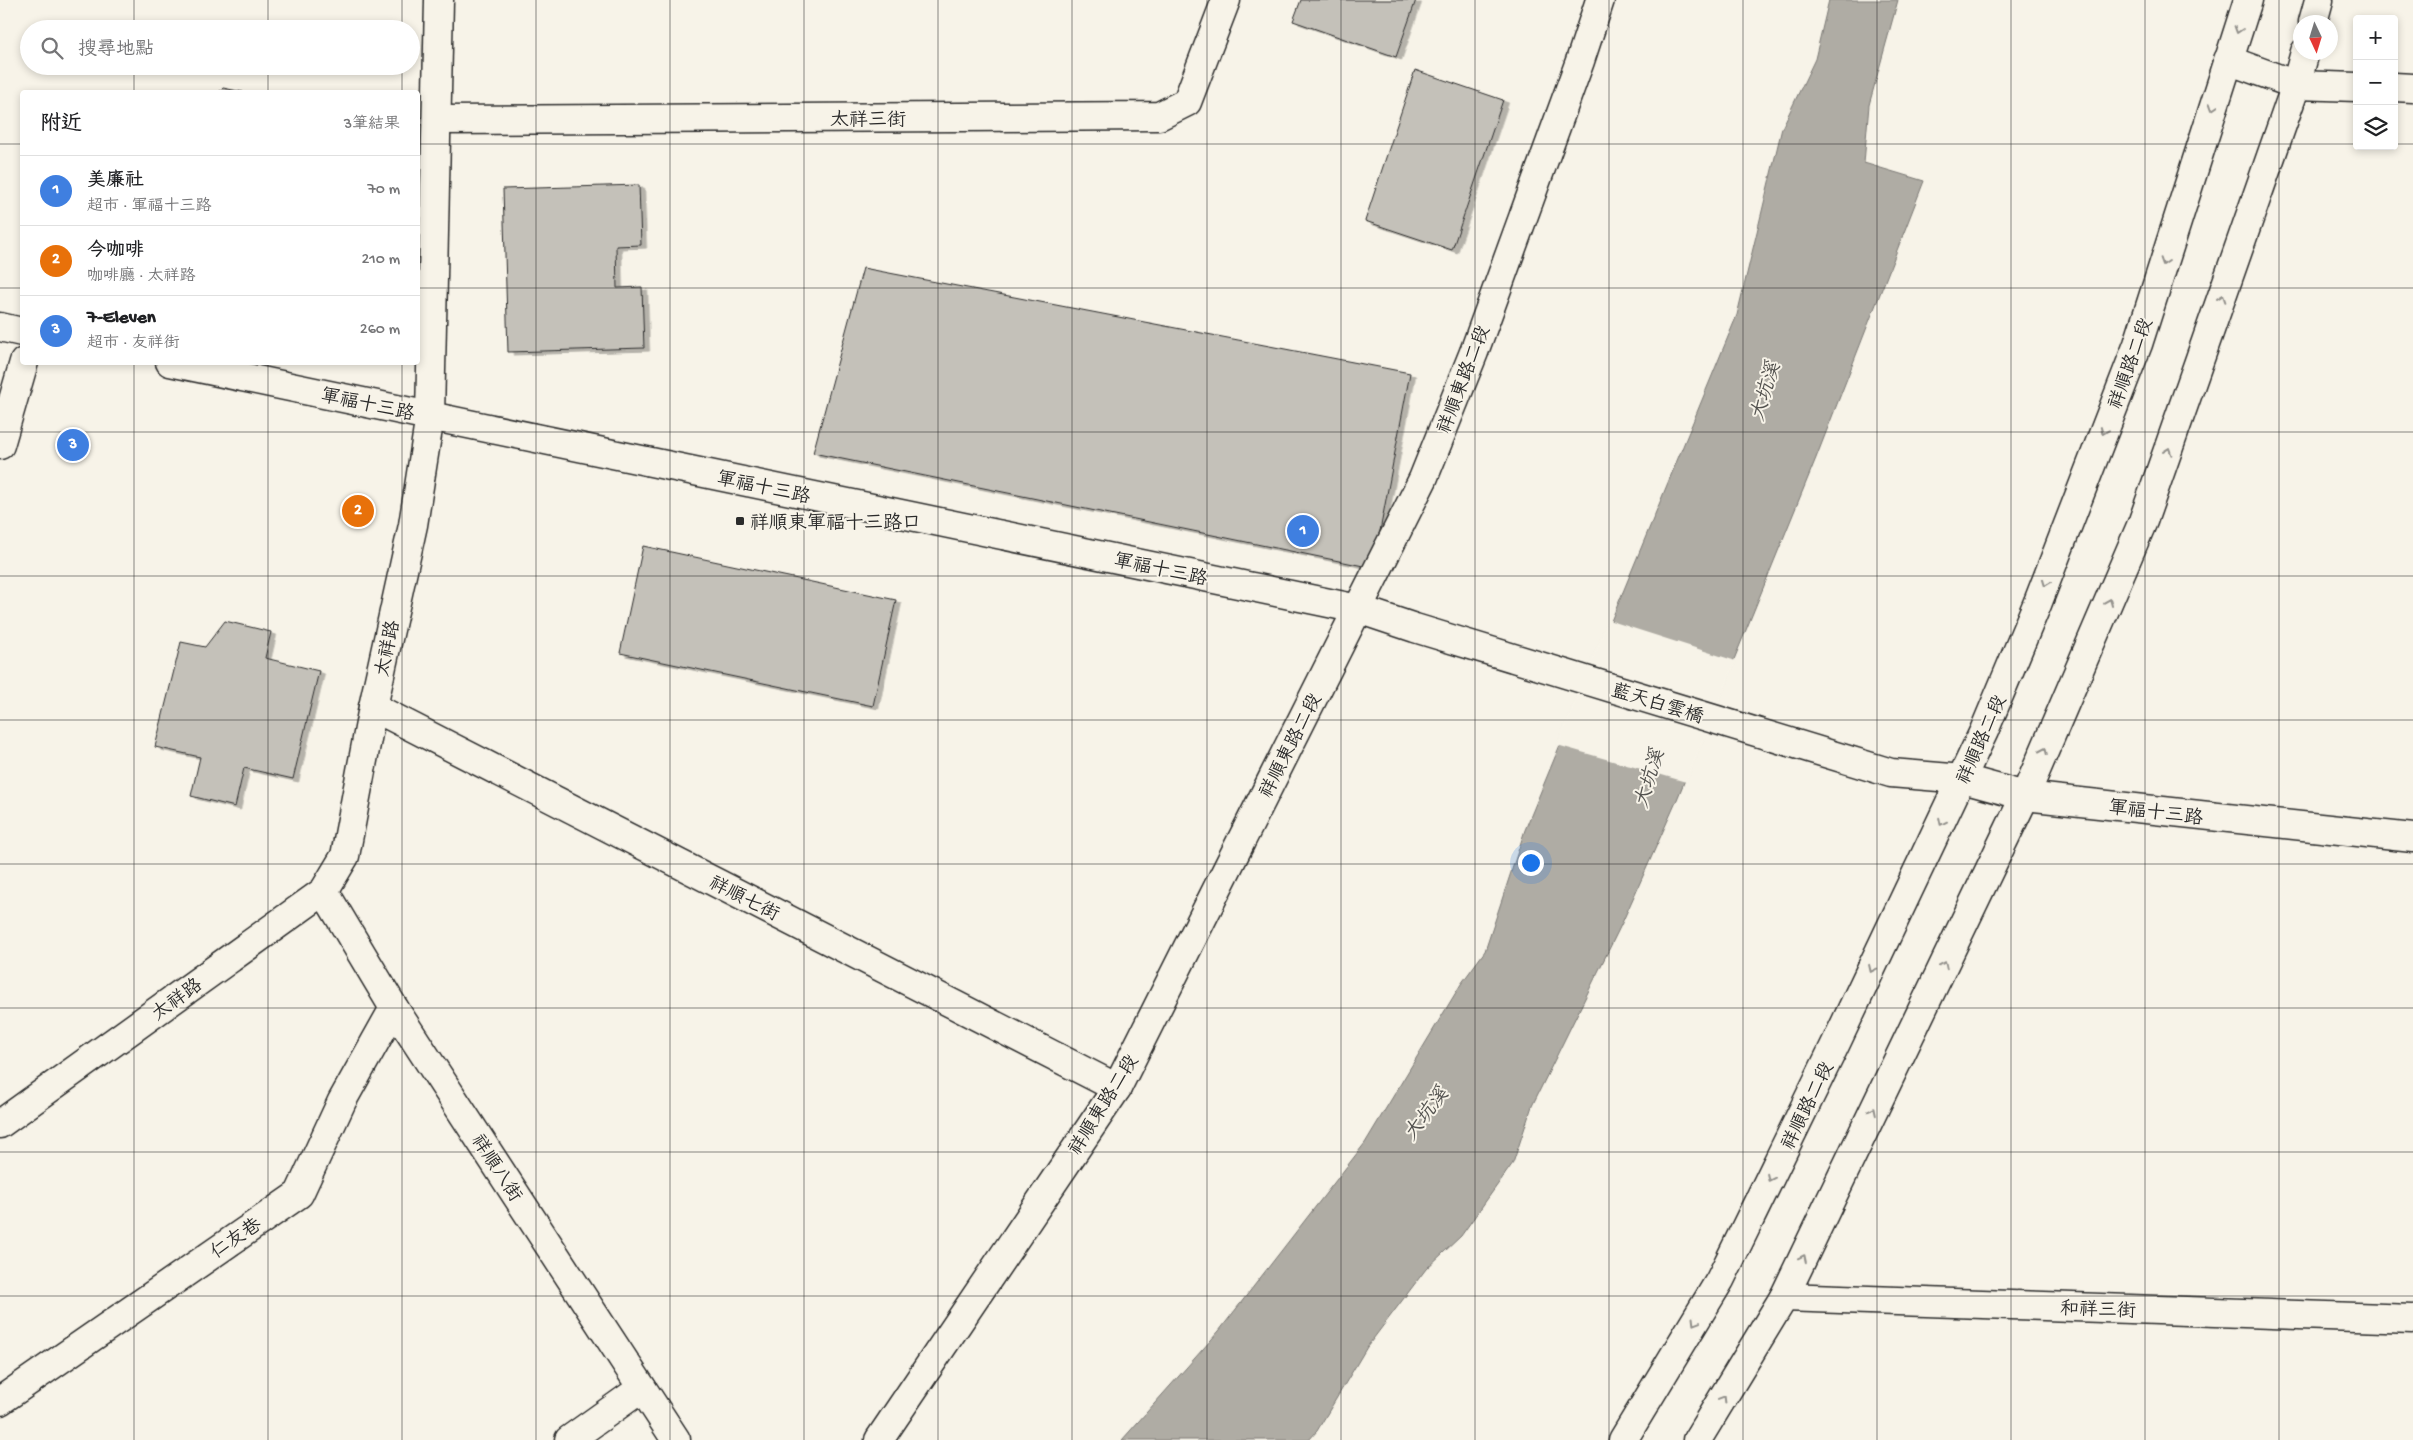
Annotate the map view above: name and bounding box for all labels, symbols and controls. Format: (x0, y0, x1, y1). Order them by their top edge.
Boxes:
north arrow (2293, 15, 2338, 60)
map controls (2353, 15, 2398, 150)
button: + (2353, 15, 2398, 60)
search box (20, 20, 420, 75)
one-way arrow (2234, 25, 2244, 34)
icon: search (38, 34, 66, 62)
text: 搜尋地點 (78, 39, 154, 62)
button: − (2353, 60, 2398, 105)
one-way arrow (2209, 102, 2219, 110)
button: layers (2353, 105, 2398, 150)
street label: 太祥三街 (830, 109, 906, 133)
text: 附近 (40, 113, 82, 138)
text: 3筆結果 (344, 116, 400, 135)
text: 美廉社 (87, 170, 144, 193)
text: 1 (53, 181, 59, 200)
text: 70 m (367, 181, 400, 200)
text: 超市 · 軍福十三路 (87, 198, 212, 217)
text: 今咖啡 (87, 240, 144, 263)
text: 2 (52, 251, 60, 270)
text: 210 m (361, 251, 400, 270)
one-way arrow (2160, 257, 2170, 265)
text: 咖啡廳 · 太祥路 (87, 268, 196, 287)
one-way arrow (2216, 294, 2226, 302)
text: 7-Eleven (87, 307, 156, 330)
street label: 祥順路二段 (2104, 315, 2159, 413)
text: 3 (52, 321, 60, 340)
text: 260 m (360, 321, 400, 340)
street label: 祥順東路二段 (1433, 323, 1496, 438)
text: 超市 · 友祥街 (87, 335, 180, 354)
water label: 大坑溪 (1746, 358, 1787, 424)
street label: 軍福十三路 (318, 384, 416, 428)
pin: 3 (57, 426, 89, 464)
one-way arrow (2100, 426, 2110, 435)
one-way arrow (2162, 447, 2172, 456)
street label: 軍福十三路 (714, 467, 812, 511)
pin: 2 (342, 492, 374, 530)
place label: 祥順東軍福十三路口 (750, 512, 921, 536)
pin: 1 (1287, 512, 1319, 550)
marker: 祥順東軍福十三路口 (734, 515, 746, 527)
street label: 軍福十三路 (1111, 549, 1209, 593)
one-way arrow (2042, 578, 2052, 587)
one-way arrow (2102, 598, 2113, 607)
street label: 太祥路 (371, 618, 407, 679)
street label: 藍天白雲橋 (1608, 680, 1706, 730)
street label: 祥順東路二段 (1255, 690, 1328, 803)
street label: 祥順路二段 (1952, 692, 2013, 789)
water label: 大坑溪 (1630, 745, 1671, 811)
one-way arrow (2038, 747, 2049, 756)
street label: 軍福十三路 (2107, 796, 2204, 832)
one-way arrow (1938, 817, 1948, 826)
your location (1518, 850, 1544, 876)
street label: 祥順七街 (704, 872, 783, 928)
one-way arrow (1938, 961, 1948, 970)
one-way arrow (1867, 964, 1878, 973)
street label: 太祥路 (148, 974, 208, 1027)
street label: 祥順東路二段 (1064, 1051, 1145, 1160)
street label: 祥順路二段 (1777, 1058, 1840, 1154)
water label: 大坑溪 (1399, 1082, 1456, 1146)
one-way arrow (1867, 1107, 1877, 1116)
street label: 祥順八街 (465, 1130, 526, 1207)
one-way arrow (1766, 1173, 1776, 1182)
street label: 仁友巷 (206, 1214, 267, 1265)
one-way arrow (1797, 1254, 1807, 1263)
street label: 和祥三街 (2059, 1298, 2136, 1324)
one-way arrow (1691, 1316, 1701, 1325)
one-way arrow (1717, 1395, 1727, 1404)

